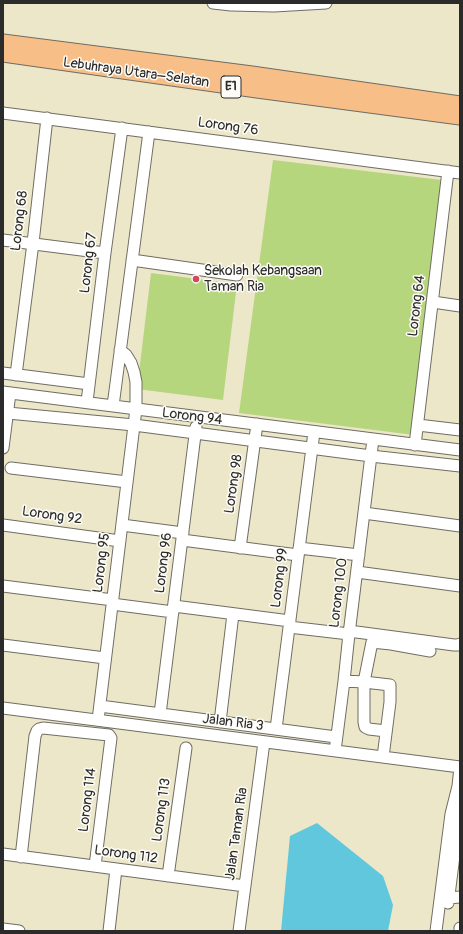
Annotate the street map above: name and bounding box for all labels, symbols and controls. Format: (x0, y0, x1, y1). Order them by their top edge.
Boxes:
street label: Lebuhraya Utara–Selatan (62, 54, 210, 92)
road number: E1 (221, 76, 241, 98)
street label: Lorong 76 (197, 114, 259, 140)
street label: Lorong 68 (8, 190, 32, 252)
street label: Lorong 67 (77, 232, 101, 294)
place label: Sekolah Kebangsaan Taman Ria (204, 263, 322, 296)
marker: Sekolah Kebangsaan Taman Ria (191, 274, 201, 284)
street label: Lorong 64 (405, 274, 429, 338)
street label: Lorong 94 (161, 405, 223, 429)
street label: Lorong 98 (222, 453, 246, 515)
street label: Lorong 92 (21, 503, 83, 529)
street label: Lorong 95 (90, 532, 114, 594)
street label: Lorong 96 (152, 532, 176, 594)
street label: Lorong 99 (268, 547, 292, 609)
street label: Lorong 100 (326, 557, 352, 629)
street label: Jalan Ria 3 (201, 711, 265, 735)
street label: Lorong 114 (76, 767, 100, 833)
street label: Lorong 113 (149, 777, 175, 843)
street label: Jalan Taman Ria (222, 786, 252, 882)
street label: Lorong 112 (93, 842, 159, 868)

